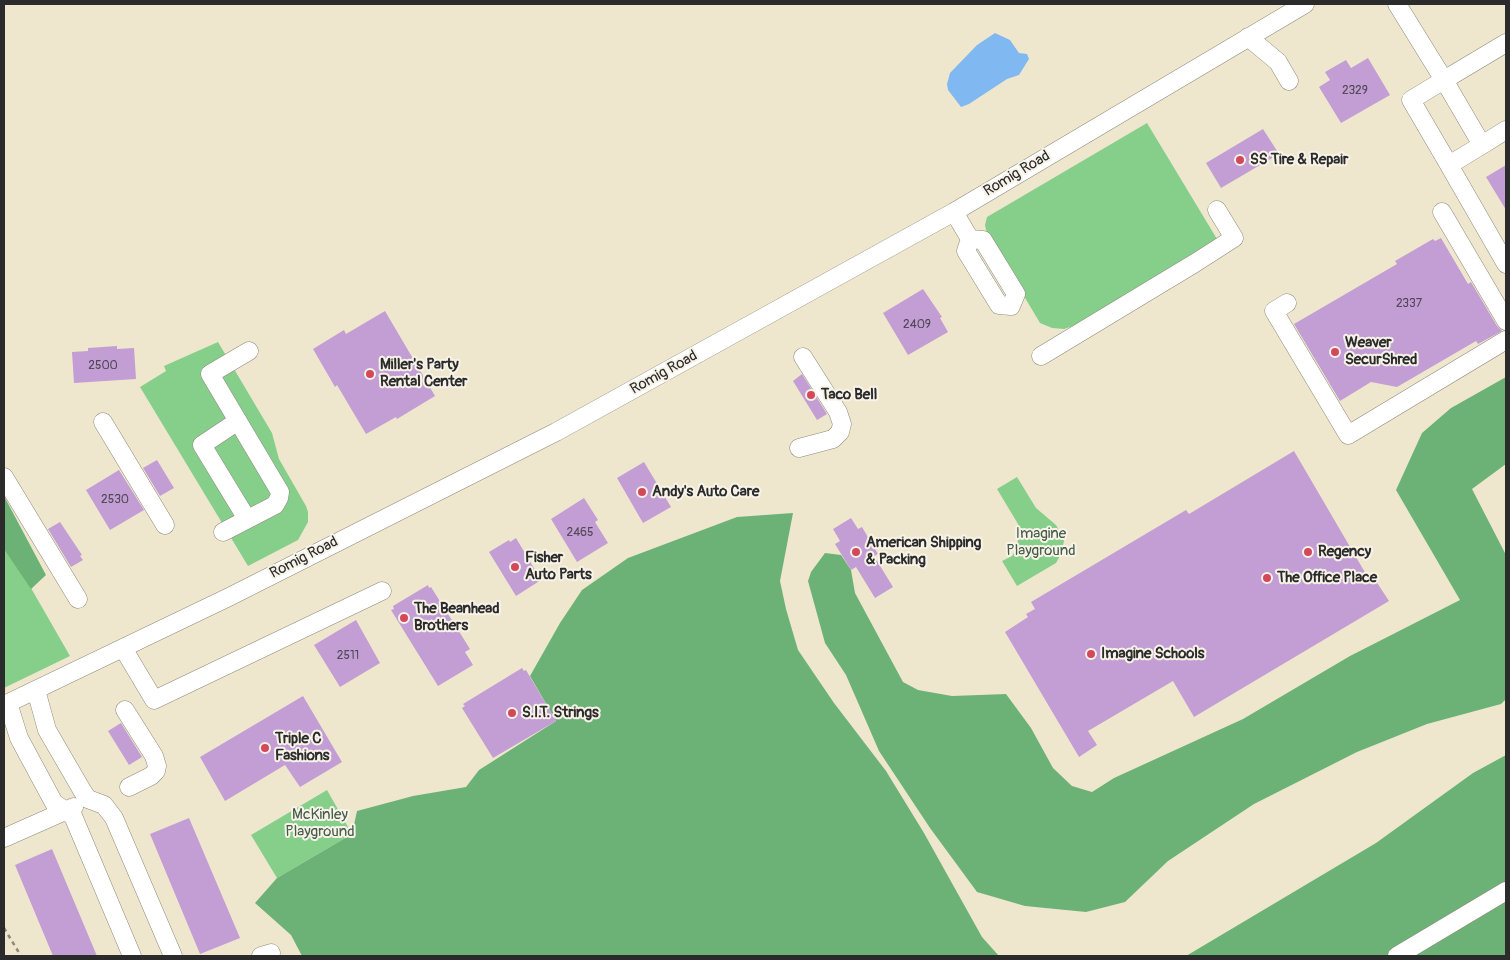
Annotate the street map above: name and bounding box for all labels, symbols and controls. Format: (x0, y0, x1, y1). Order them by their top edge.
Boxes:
house number: 2329 (1342, 84, 1368, 98)
street label: Romig Road (981, 147, 1053, 201)
place label: SS Tire & Repair (1250, 151, 1348, 169)
marker: SS Tire & Repair (1234, 154, 1246, 166)
house number: 2337 (1396, 297, 1422, 311)
house number: 2409 (903, 318, 931, 332)
place label: Weaver SecurShred (1345, 334, 1417, 369)
marker: Weaver SecurShred (1329, 346, 1341, 358)
street label: Romig Road (627, 347, 701, 399)
place label: Miller's Party Rental Center (380, 356, 467, 391)
house number: 2500 (88, 359, 118, 373)
marker: Miller's Party Rental Center (364, 368, 376, 380)
place label: Taco Bell (821, 386, 877, 404)
marker: Taco Bell (805, 389, 817, 401)
place label: Andy's Auto Care (652, 483, 759, 501)
marker: Andy's Auto Care (636, 486, 648, 498)
house number: 2530 (101, 493, 129, 507)
park label: Imagine Playground (1006, 525, 1076, 560)
house number: 2465 (566, 526, 594, 540)
street label: Romig Road (267, 533, 341, 583)
place label: American Shipping & Packing (866, 534, 981, 569)
place label: Regency (1318, 543, 1371, 561)
marker: American Shipping & Packing (850, 546, 862, 558)
marker: Regency (1302, 546, 1314, 558)
place label: Fisher Auto Parts (525, 549, 592, 584)
marker: Fisher Auto Parts (509, 561, 521, 573)
place label: The Office Place (1277, 569, 1377, 587)
marker: The Office Place (1261, 572, 1273, 584)
place label: The Beanhead Brothers (414, 600, 500, 635)
marker: The Beanhead Brothers (398, 612, 410, 624)
place label: Imagine Schools (1101, 645, 1205, 663)
marker: Imagine Schools (1085, 648, 1097, 660)
house number: 2511 (337, 649, 359, 663)
place label: S.I.T. Strings (522, 704, 599, 722)
marker: S.I.T. Strings (506, 707, 518, 719)
place label: Triple C Fashions (275, 730, 329, 765)
marker: Triple C Fashions (259, 742, 271, 754)
park label: McKinley Playground (285, 806, 355, 841)

